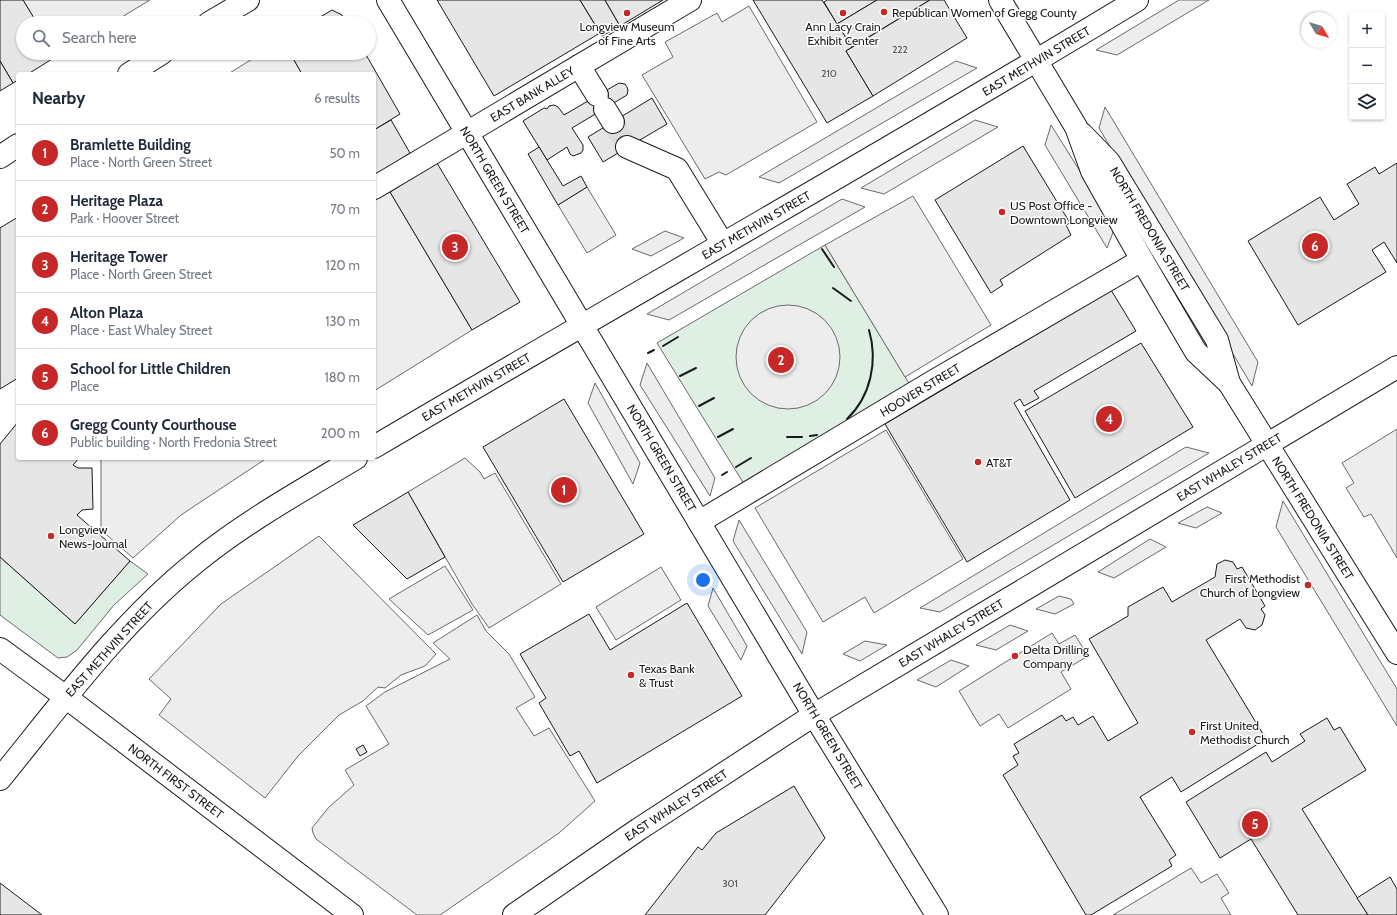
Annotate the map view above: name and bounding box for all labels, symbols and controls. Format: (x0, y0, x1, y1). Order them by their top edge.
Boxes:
place label: Republican Women of Gregg County (892, 5, 1077, 20)
marker: Republican Women of Gregg County (879, 7, 889, 17)
marker: Longview Museum of Fine Arts (622, 8, 632, 18)
marker: Ann Lacy Crain Exhibit Center (838, 8, 848, 18)
north arrow (1301, 12, 1337, 48)
map controls (1349, 12, 1385, 120)
button: + (1349, 12, 1385, 48)
search box (16, 16, 376, 60)
place label: Longview Museum of Fine Arts (580, 19, 674, 48)
place label: Ann Lacy Crain Exhibit Center (805, 19, 881, 48)
street label: EAST METHVIN STREET (979, 23, 1093, 99)
icon: search (30, 27, 52, 49)
text: Search here (62, 29, 137, 47)
house number: 222 (892, 43, 908, 56)
button: − (1349, 48, 1385, 84)
street label: EAST BANK ALLEY (487, 63, 577, 125)
house number: 210 (821, 67, 837, 80)
button: layers (1349, 84, 1385, 120)
text: Nearby (32, 88, 85, 108)
text: 6 results (314, 90, 360, 106)
street label: NORTH GREEN STREET (457, 124, 533, 237)
text: Bramlette Building (70, 136, 191, 154)
text: 1 (43, 145, 47, 161)
text: 50 m (330, 145, 360, 161)
text: Place · North Green Street (70, 154, 212, 170)
street label: NORTH FREDONIA STREET (1107, 164, 1193, 294)
street label: EAST METHVIN STREET (699, 187, 814, 262)
text: Heritage Plaza (70, 192, 163, 210)
place label: US Post Office - Downtown Longview (1010, 198, 1118, 227)
text: 2 (42, 201, 48, 217)
text: 70 m (330, 201, 360, 217)
marker: US Post Office - Downtown Longview (997, 207, 1007, 217)
text: Park · Hoover Street (70, 210, 179, 226)
pin: 6 (1302, 231, 1328, 261)
pin: 3 (442, 232, 468, 262)
text: Heritage Tower (70, 248, 167, 266)
text: 3 (41, 257, 49, 273)
text: 120 m (326, 257, 360, 273)
text: Place · North Green Street (70, 266, 212, 282)
text: Alton Plaza (70, 304, 143, 322)
text: 4 (41, 313, 49, 329)
text: 130 m (325, 313, 360, 329)
text: Place · East Whaley Street (70, 322, 212, 338)
pin: 2 (768, 345, 794, 375)
street label: EAST METHVIN STREET (419, 349, 534, 424)
text: School for Little Children (70, 360, 231, 378)
street label: HOOVER STREET (877, 360, 963, 420)
text: 5 (42, 369, 48, 385)
text: 180 m (324, 369, 360, 385)
text: Place (70, 378, 99, 394)
street label: NORTH GREEN STREET (624, 402, 700, 515)
pin: 4 (1096, 404, 1122, 434)
text: Gregg County Courthouse (70, 416, 236, 434)
text: 6 (41, 425, 49, 441)
text: 200 m (321, 425, 360, 441)
street label: EAST WHALEY STREET (1174, 429, 1285, 504)
text: Public building · North Fredonia Street (70, 434, 277, 450)
street label: NORTH FREDONIA STREET (1269, 454, 1357, 583)
place label: AT&T (986, 455, 1013, 470)
marker: AT&T (973, 457, 983, 467)
pin: 1 (551, 475, 577, 505)
place label: Longview News-Journal (59, 522, 127, 551)
marker: Longview News-Journal (46, 531, 56, 541)
your location (693, 570, 713, 590)
place label: First Methodist Church of Longview (1200, 571, 1300, 600)
marker: First Methodist Church of Longview (1303, 580, 1313, 590)
street label: EAST WHALEY STREET (896, 595, 1007, 670)
street label: EAST METHVIN STREET (62, 598, 156, 700)
place label: Delta Drilling Company (1023, 642, 1090, 671)
marker: Delta Drilling Company (1010, 651, 1020, 661)
place label: Texas Bank & Trust (639, 661, 695, 690)
marker: Texas Bank & Trust (626, 670, 636, 680)
street label: NORTH GREEN STREET (790, 680, 866, 793)
place label: First United Methodist Church (1200, 718, 1290, 747)
marker: First United Methodist Church (1187, 727, 1197, 737)
street label: NORTH FIRST STREET (125, 740, 227, 822)
street label: EAST WHALEY STREET (622, 766, 731, 844)
pin: 5 (1242, 809, 1268, 839)
house number: 301 (722, 877, 738, 890)

